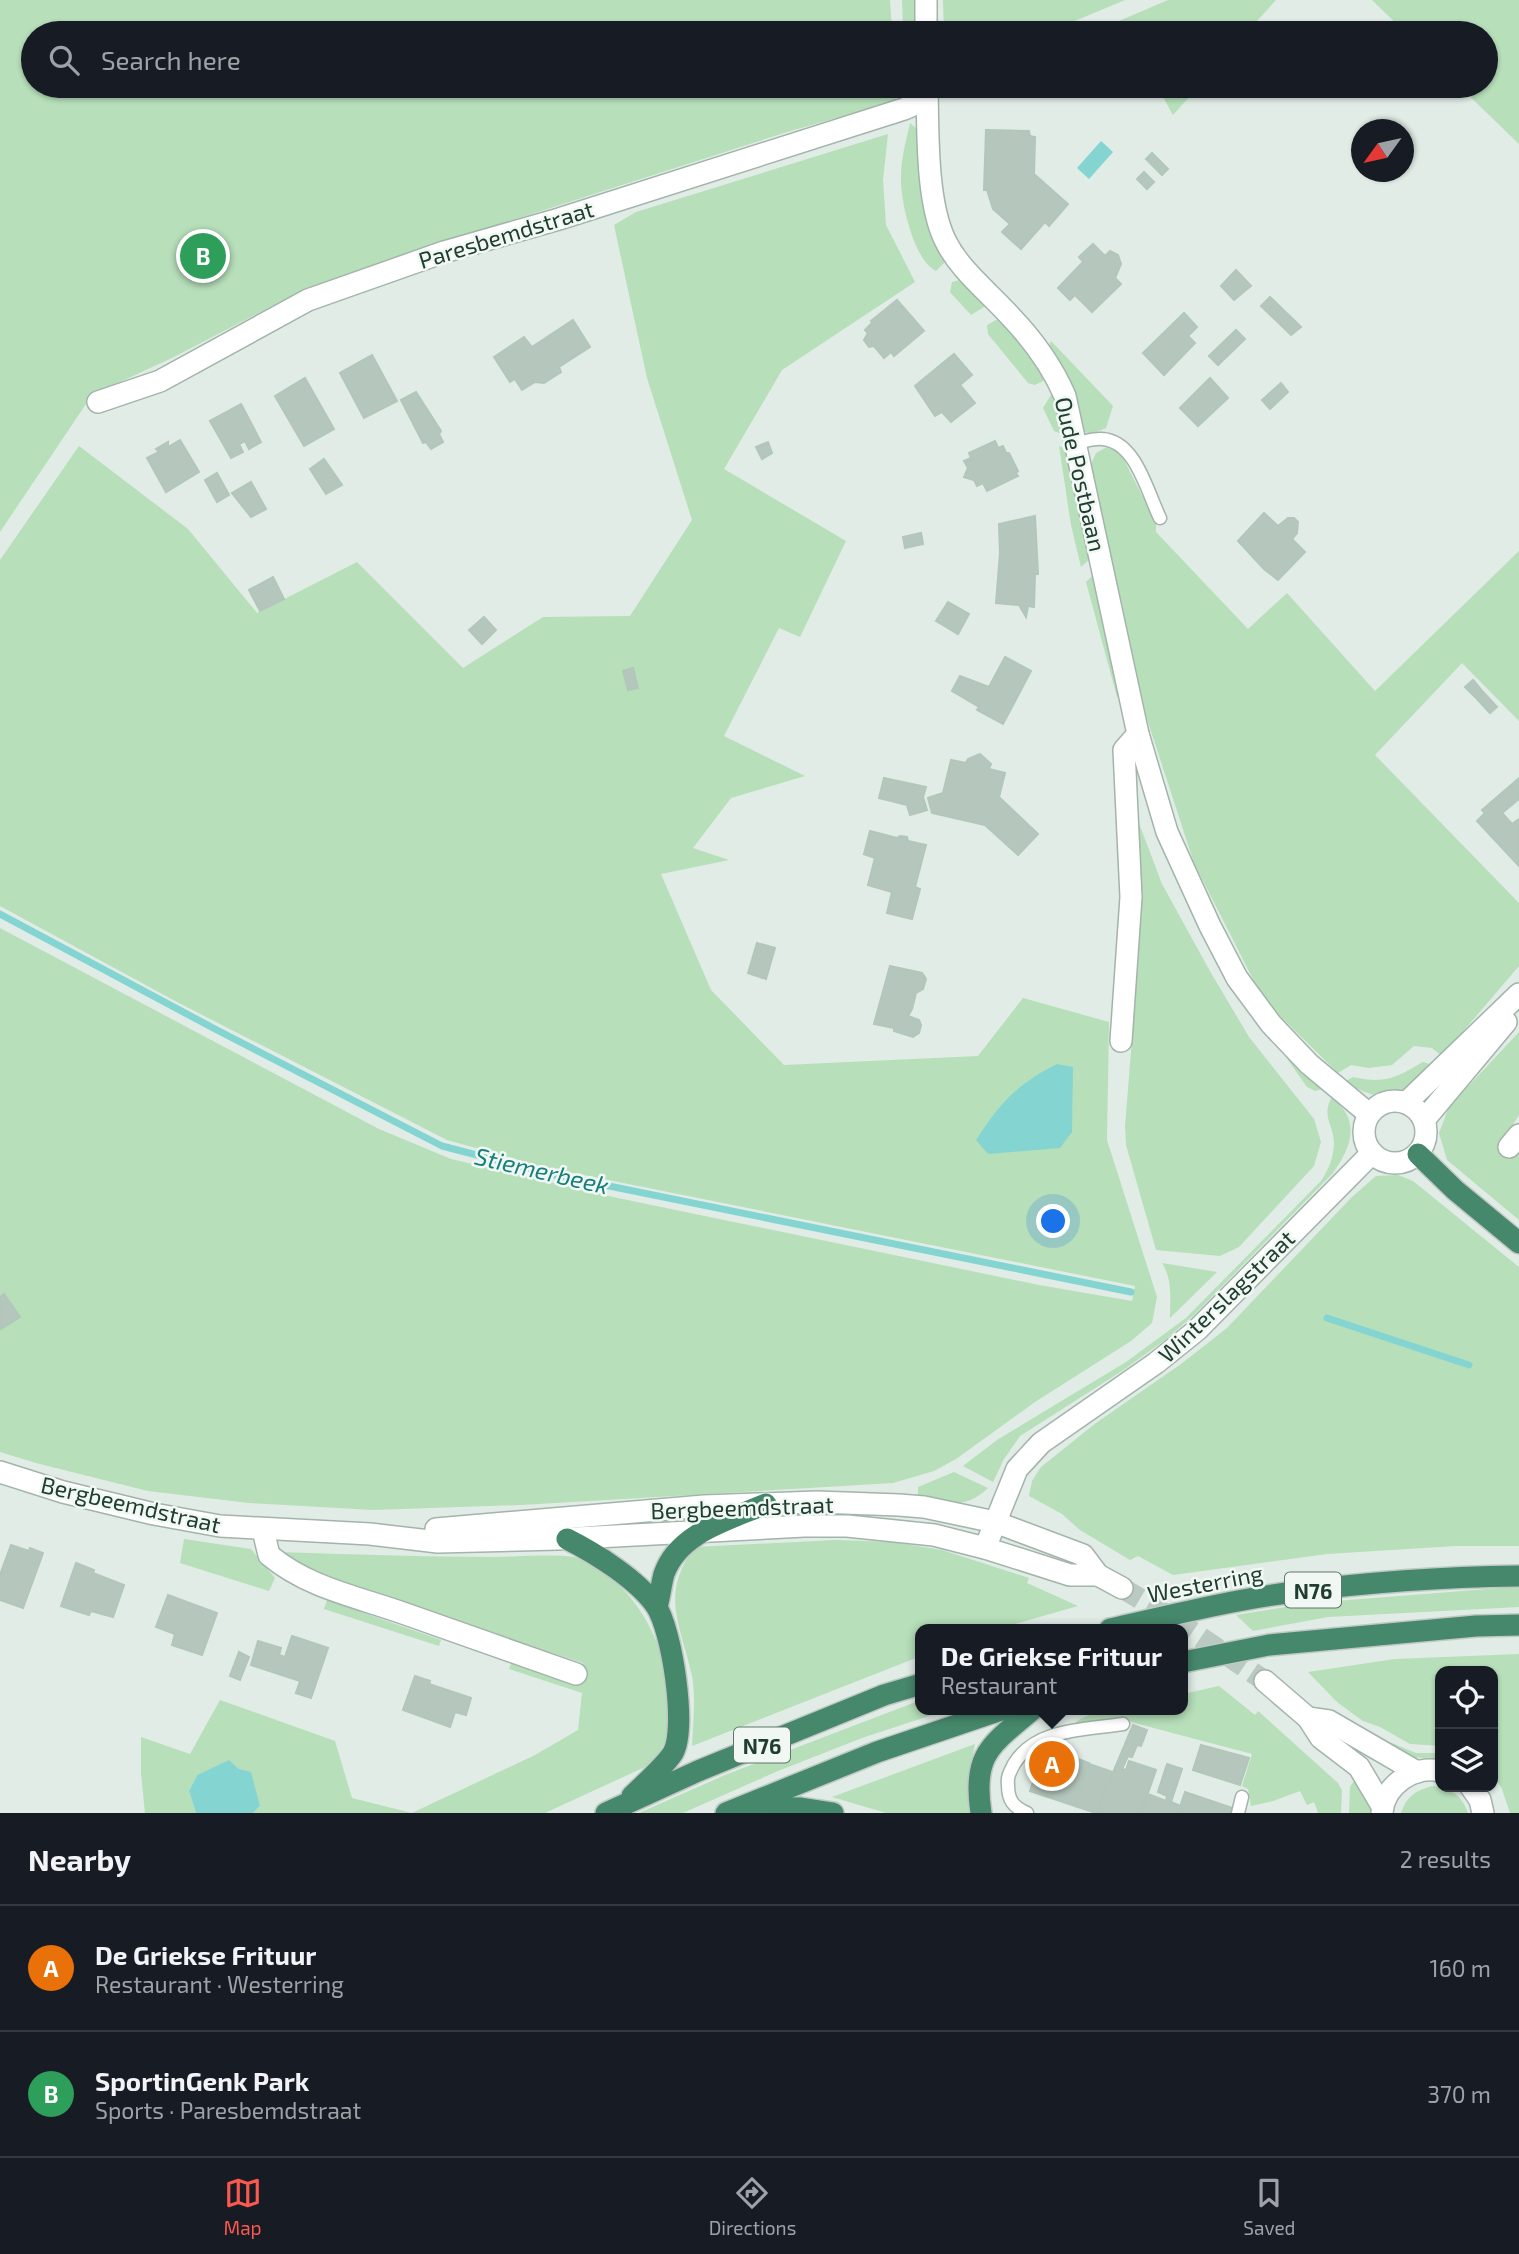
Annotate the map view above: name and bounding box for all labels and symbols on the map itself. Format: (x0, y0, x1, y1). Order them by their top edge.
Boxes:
north arrow (1351, 119, 1414, 182)
street label: Paresbemdstraat (415, 194, 597, 274)
pin: B (180, 230, 226, 282)
street label: Oude Postbaan (1050, 394, 1112, 554)
water label: Stiemerbeek (472, 1141, 612, 1199)
your location (1036, 1204, 1070, 1238)
street label: Winterslagstraat (1152, 1224, 1300, 1368)
street label: Bergbeemdstraat (38, 1470, 224, 1538)
street label: Bergbeemdstraat (650, 1490, 834, 1524)
street label: Westerring (1145, 1558, 1265, 1608)
road number: N76 (1285, 1572, 1341, 1608)
road number: N76 (734, 1728, 790, 1762)
pin: A (1029, 1738, 1075, 1790)

